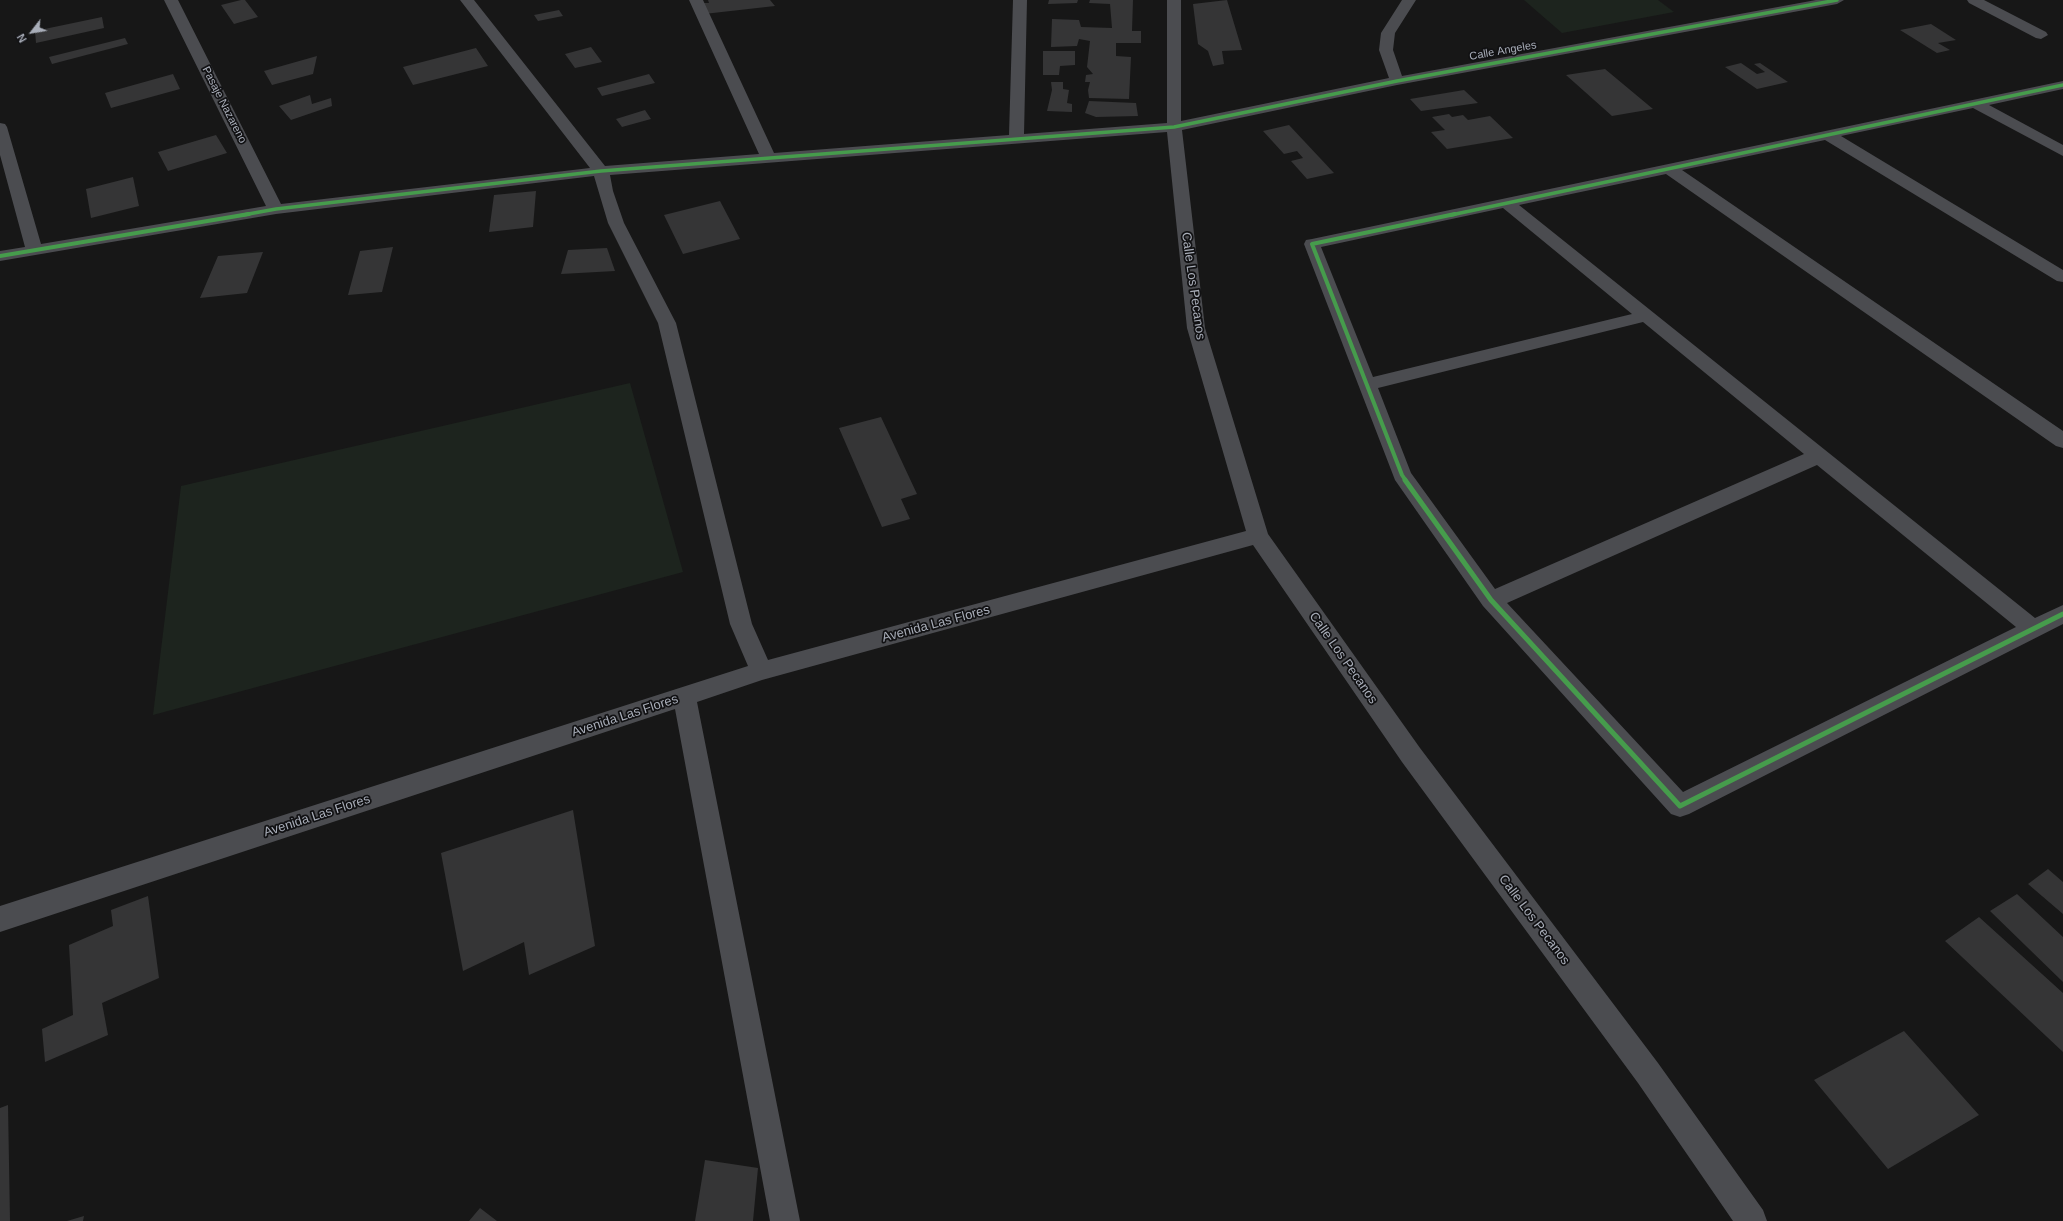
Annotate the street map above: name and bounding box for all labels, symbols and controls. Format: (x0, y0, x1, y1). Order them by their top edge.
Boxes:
north arrow (12, 12, 52, 52)
text: N (15, 32, 29, 45)
street label: Calle Angeles (1468, 39, 1538, 63)
street label: Pasaje Nazareno (199, 64, 249, 146)
street label: Calle Los Pecanos (1178, 231, 1208, 341)
street label: Avenida Las Flores (880, 602, 992, 646)
street label: Calle Los Pecanos (1306, 609, 1380, 707)
street label: Avenida Las Flores (570, 691, 680, 741)
street label: Avenida Las Flores (262, 791, 372, 841)
street label: Calle Los Pecanos (1495, 872, 1573, 968)

